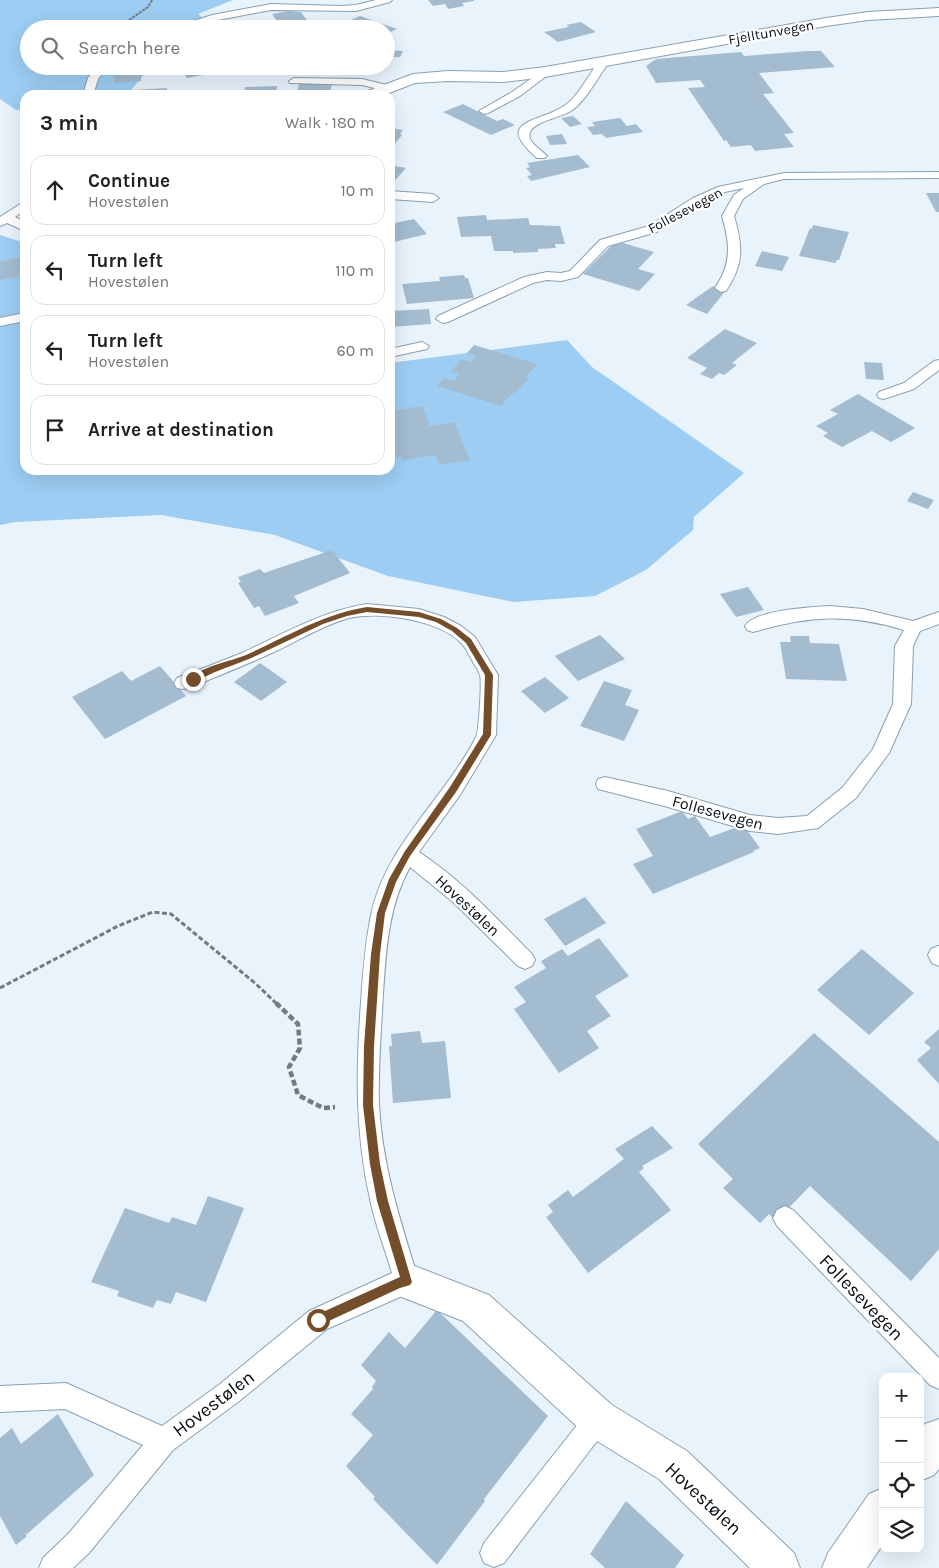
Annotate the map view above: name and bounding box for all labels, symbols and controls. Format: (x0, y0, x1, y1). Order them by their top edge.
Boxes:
street label: Fjelltunvegen (727, 17, 815, 48)
search box (20, 20, 395, 75)
icon: search (38, 34, 66, 62)
text: Search here (78, 37, 180, 59)
text: 3 min (40, 111, 98, 135)
text: Walk · 180 m (285, 113, 375, 132)
text: Continue (88, 170, 170, 192)
icon: ahead (41, 176, 69, 204)
text: 10 m (340, 181, 374, 200)
street label: Follesevegen (645, 184, 725, 237)
text: Hovestølen (88, 192, 169, 211)
text: Turn left (88, 250, 163, 272)
icon: left (41, 256, 69, 284)
text: 110 m (335, 261, 374, 280)
text: Hovestølen (88, 272, 169, 291)
text: Turn left (88, 330, 163, 352)
icon: left (41, 336, 69, 364)
text: 60 m (337, 341, 374, 360)
text: Hovestølen (88, 352, 169, 371)
icon: arrive (41, 416, 69, 444)
text: Arrive at destination (88, 419, 274, 441)
route end (182, 668, 205, 691)
street label: Follesevegen (670, 791, 766, 834)
street label: Hovestølen (431, 871, 504, 940)
street label: Follesevegen (815, 1250, 908, 1345)
route start (307, 1309, 330, 1332)
street label: Hovestølen (168, 1366, 259, 1442)
map controls (879, 1373, 924, 1553)
button: + (879, 1373, 924, 1418)
button: − (879, 1418, 924, 1463)
street label: Hovestølen (661, 1458, 746, 1540)
button: locate (879, 1463, 924, 1508)
button: layers (879, 1508, 924, 1553)

